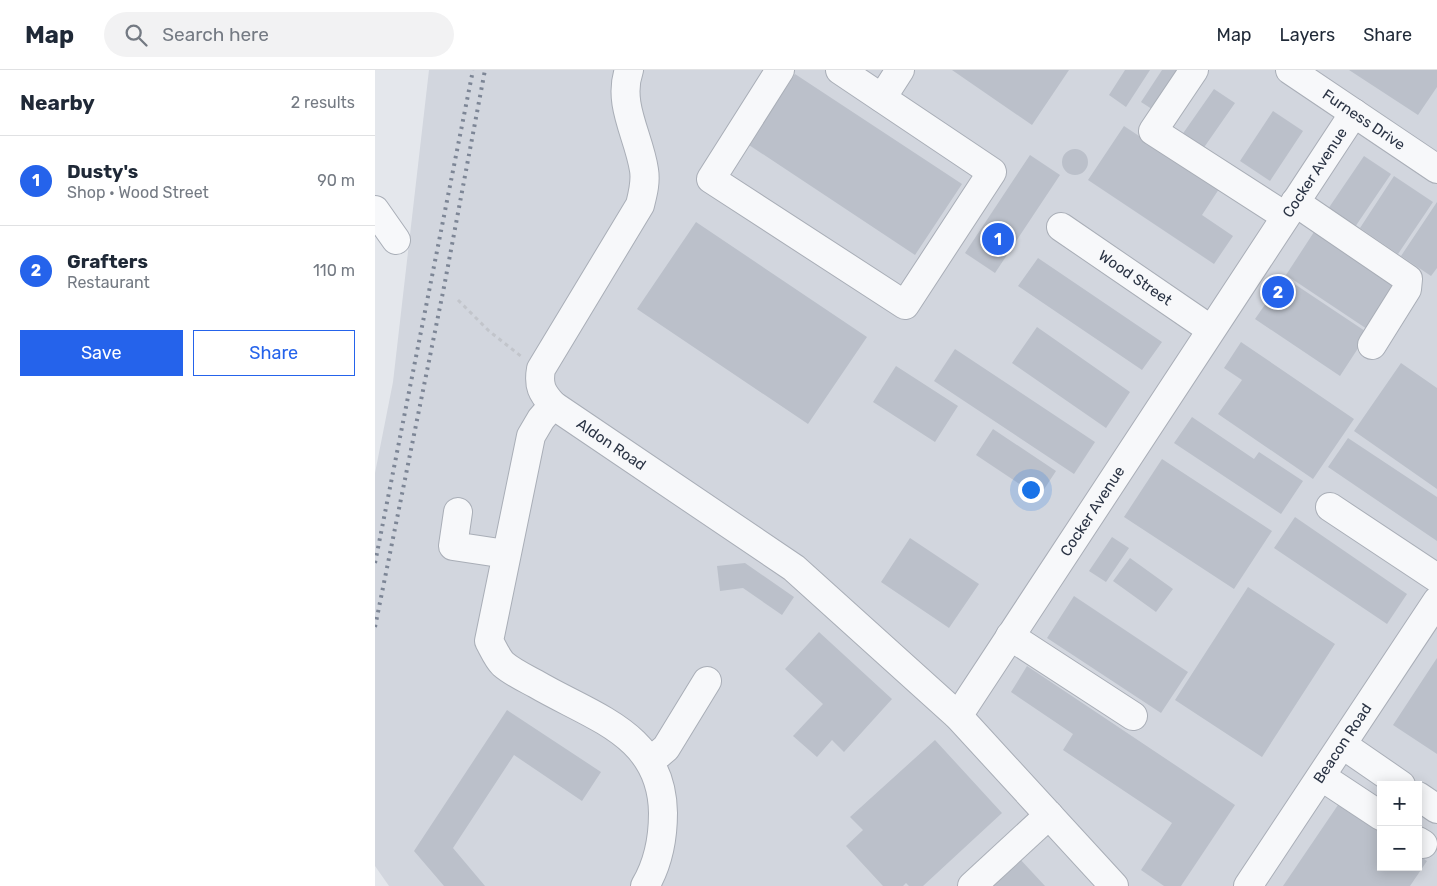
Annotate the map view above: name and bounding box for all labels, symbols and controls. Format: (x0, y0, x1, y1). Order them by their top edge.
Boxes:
search box (104, 12, 454, 57)
text: Map (25, 21, 74, 49)
icon: search (122, 21, 150, 49)
text: Search here (162, 23, 269, 46)
text: Map (1217, 24, 1252, 46)
text: Layers (1280, 24, 1335, 46)
text: Share (1363, 24, 1412, 46)
street label: Furness Drive (1319, 85, 1409, 154)
text: Nearby (20, 90, 95, 115)
text: 2 results (291, 93, 355, 112)
street label: Cocker Avenue (1279, 124, 1351, 221)
text: Dusty's (67, 160, 138, 183)
text: 1 (32, 171, 40, 190)
text: 90 m (317, 171, 355, 190)
text: Shop · Wood Street (67, 183, 209, 202)
pin: 1 (982, 220, 1014, 258)
street label: Wood Street (1095, 246, 1176, 309)
text: Grafters (67, 250, 148, 273)
text: 2 (31, 261, 41, 280)
text: 110 m (313, 261, 355, 280)
text: Restaurant (67, 273, 150, 292)
pin: 2 (1262, 273, 1294, 311)
button: Save (20, 330, 183, 376)
button: Share (193, 330, 355, 376)
street label: Aldon Road (573, 415, 649, 474)
street label: Cocker Avenue (1056, 463, 1129, 560)
your location (1018, 477, 1044, 503)
street label: Beacon Road (1310, 700, 1375, 787)
map controls (1377, 781, 1422, 871)
button: + (1377, 781, 1422, 826)
button: − (1377, 826, 1422, 871)

